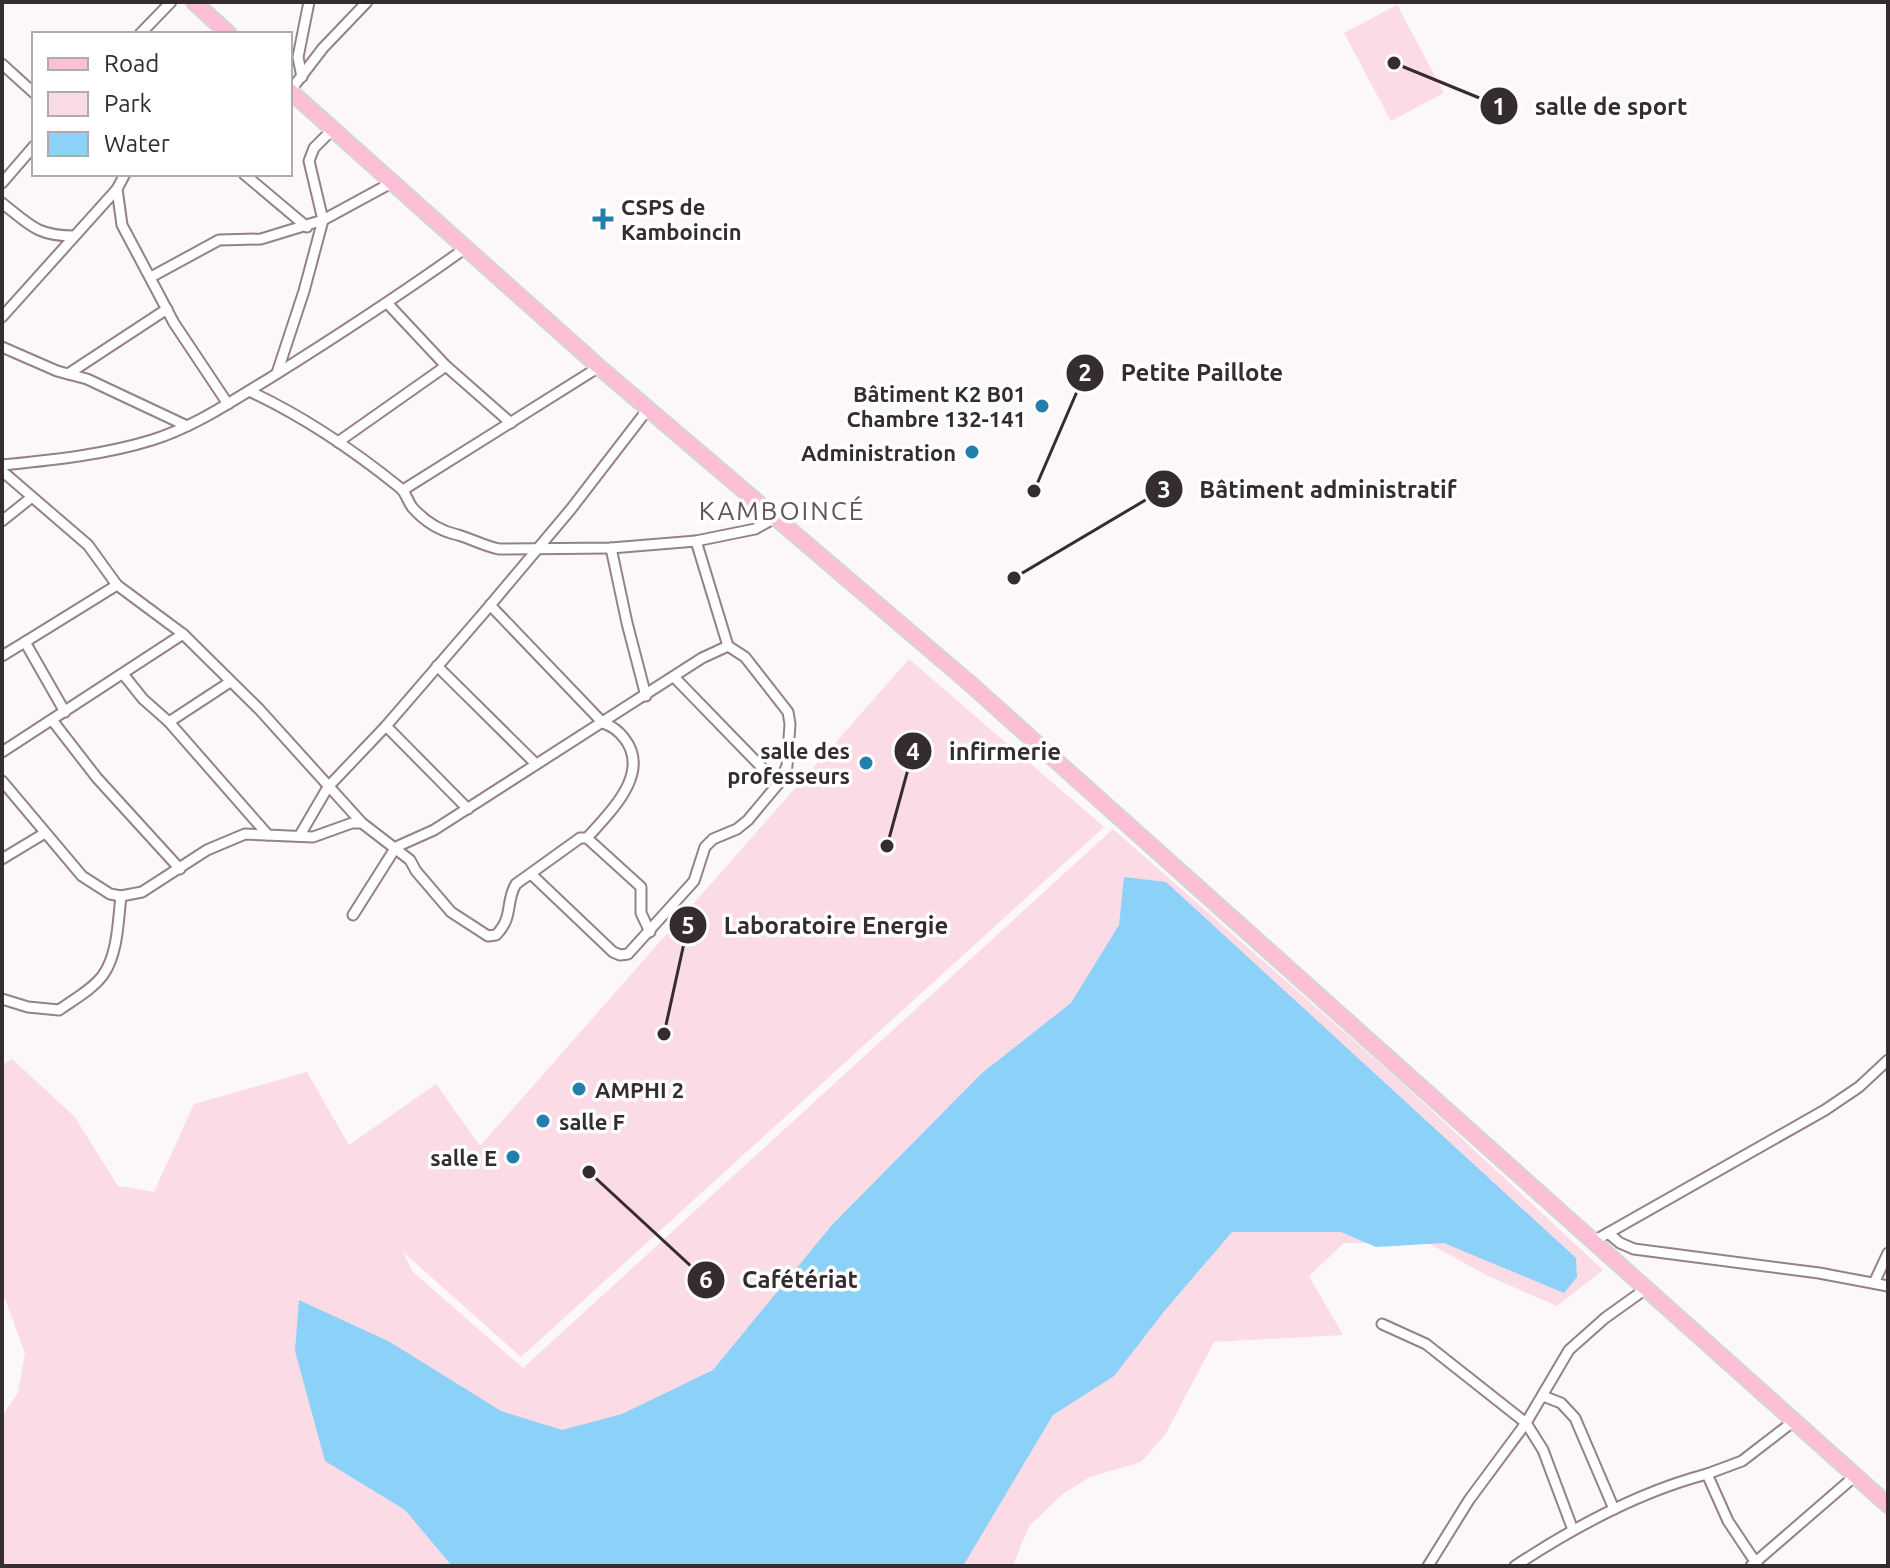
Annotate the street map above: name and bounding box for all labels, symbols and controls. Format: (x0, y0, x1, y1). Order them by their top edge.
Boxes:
legend (32, 32, 292, 176)
text: Road (104, 50, 159, 77)
callout: salle de sport (1479, 82, 1703, 130)
text: Park (104, 90, 152, 117)
text: 1 (1492, 93, 1506, 120)
text: salle de sport (1535, 93, 1687, 120)
text: Water (104, 130, 170, 157)
place label: CSPS de Kamboincin (621, 194, 742, 244)
marker: CSPS de Kamboincin (592, 208, 614, 230)
callout: Petite Paillote (1065, 349, 1300, 397)
text: 2 (1078, 359, 1092, 386)
text: Petite Paillote (1121, 359, 1283, 386)
place label: Bâtiment K2 B01 Chambre 132-141 (847, 381, 1026, 431)
marker: Bâtiment K2 B01 Chambre 132-141 (1033, 397, 1051, 415)
place label: Administration (801, 440, 956, 465)
marker: Administration (963, 443, 981, 461)
callout: Bâtiment administratif (1144, 465, 1473, 513)
text: 3 (1157, 476, 1171, 503)
text: Bâtiment administratif (1199, 476, 1458, 503)
district label: KAMBOINCÉ (699, 495, 865, 525)
callout: infirmerie (893, 727, 1077, 775)
place label: salle des professeurs (727, 738, 850, 788)
text: 4 (906, 738, 920, 765)
text: infirmerie (949, 738, 1061, 765)
marker: salle des professeurs (857, 754, 875, 772)
callout: Laboratoire Energie (668, 901, 965, 949)
text: 5 (681, 912, 695, 939)
text: Laboratoire Energie (724, 912, 948, 939)
place label: AMPHI 2 (595, 1077, 684, 1102)
marker: AMPHI 2 (570, 1080, 588, 1098)
place label: salle F (559, 1109, 625, 1134)
marker: salle F (534, 1112, 552, 1130)
place label: salle E (430, 1145, 497, 1170)
marker: salle E (504, 1148, 522, 1166)
callout: Cafétériat (686, 1256, 874, 1304)
text: 6 (699, 1266, 713, 1293)
text: Cafétériat (742, 1266, 858, 1293)

